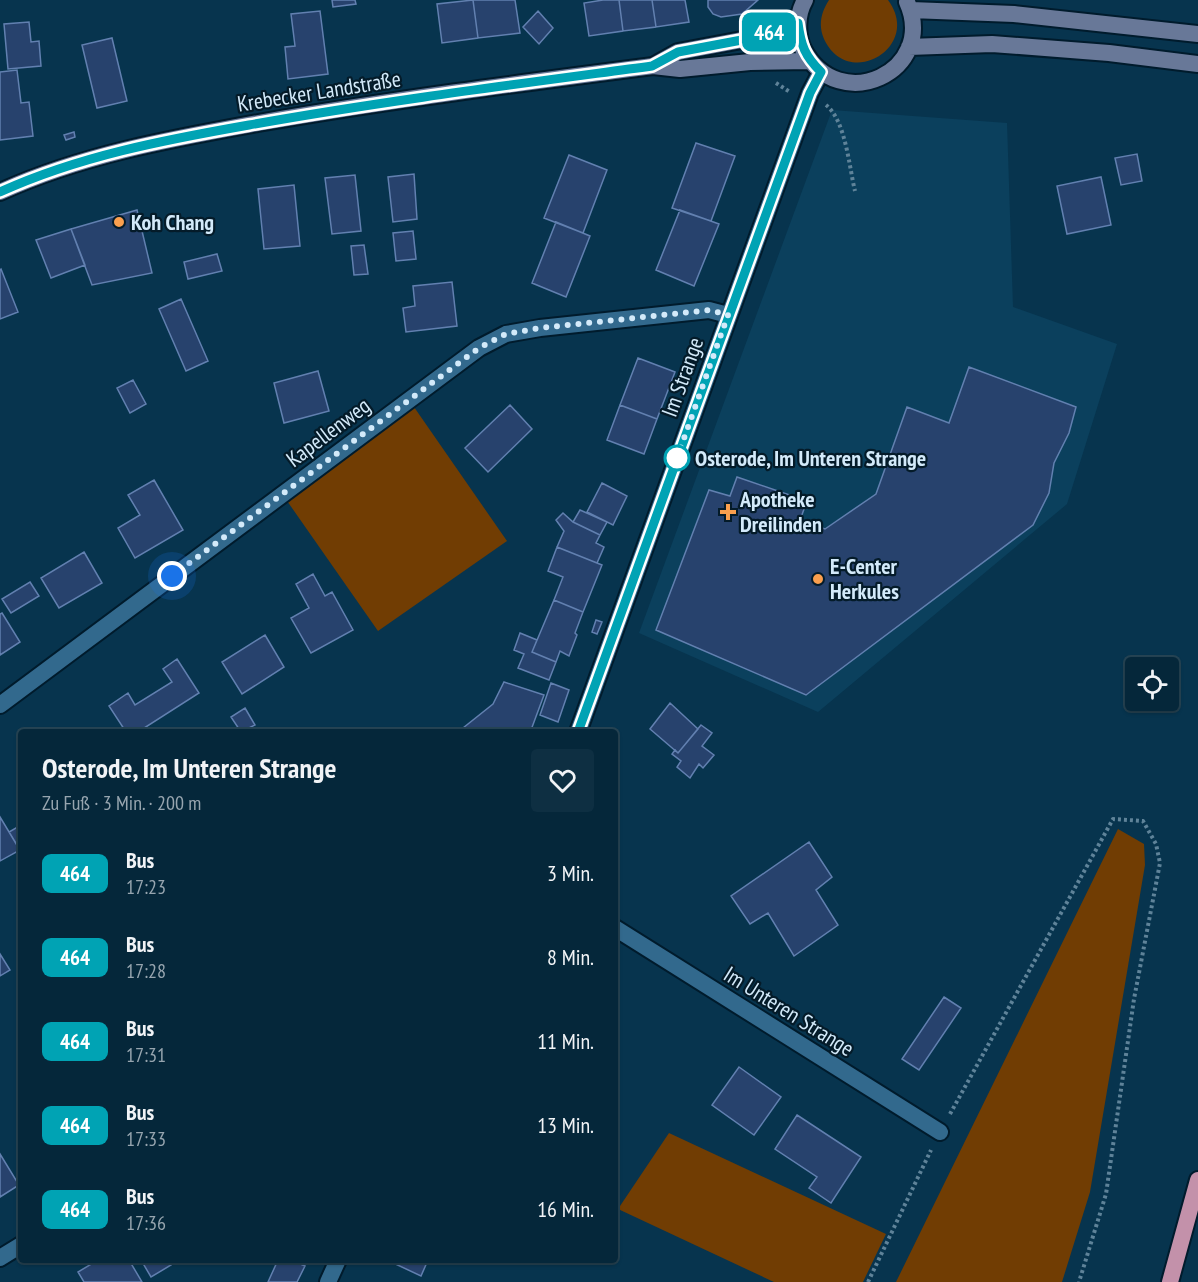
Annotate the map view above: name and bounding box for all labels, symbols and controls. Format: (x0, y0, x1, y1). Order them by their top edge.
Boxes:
line badge: 464 (734, 12, 804, 51)
text: 464 (754, 19, 784, 46)
street label: Krebecker Landstraße (235, 64, 403, 118)
place label: Koh Chang (131, 208, 214, 236)
marker: Koh Chang (112, 215, 126, 229)
street label: Im Strange (655, 333, 709, 421)
street label: Kapellenweg (280, 391, 376, 473)
place label: Osterode, Im Unteren Strange (695, 444, 926, 472)
marker: Osterode, Im Unteren Strange (664, 445, 690, 471)
place label: Apotheke Dreilinden (739, 485, 822, 538)
marker: Apotheke Dreilinden (721, 505, 735, 519)
place label: E-Center Herkules (830, 552, 899, 605)
your location (157, 561, 187, 591)
marker: E-Center Herkules (811, 572, 825, 586)
map controls (1125, 657, 1179, 711)
button: locate (1125, 657, 1179, 711)
text: Osterode, Im Unteren Strange (42, 749, 336, 786)
button: heart (531, 749, 594, 812)
text: Zu Fuß · 3 Min. · 200 m (42, 790, 201, 816)
text: Bus (126, 846, 154, 874)
text: 3 Min. (547, 859, 594, 887)
text: 464 (60, 860, 90, 887)
text: 17:23 (126, 874, 166, 900)
text: Bus (126, 930, 154, 958)
text: 8 Min. (547, 943, 594, 971)
text: 464 (60, 944, 90, 971)
text: 17:28 (126, 958, 166, 984)
street label: Im Unteren Strange (719, 960, 859, 1062)
text: Bus (126, 1014, 154, 1042)
text: 11 Min. (537, 1027, 594, 1055)
text: 464 (60, 1028, 90, 1055)
text: 17:31 (126, 1042, 166, 1068)
text: Bus (126, 1098, 154, 1126)
text: 13 Min. (537, 1111, 594, 1139)
text: 464 (60, 1112, 90, 1139)
text: 17:33 (126, 1126, 166, 1152)
text: Bus (126, 1182, 154, 1210)
text: 16 Min. (537, 1195, 594, 1223)
text: 464 (60, 1196, 90, 1223)
text: 17:36 (126, 1210, 166, 1236)

